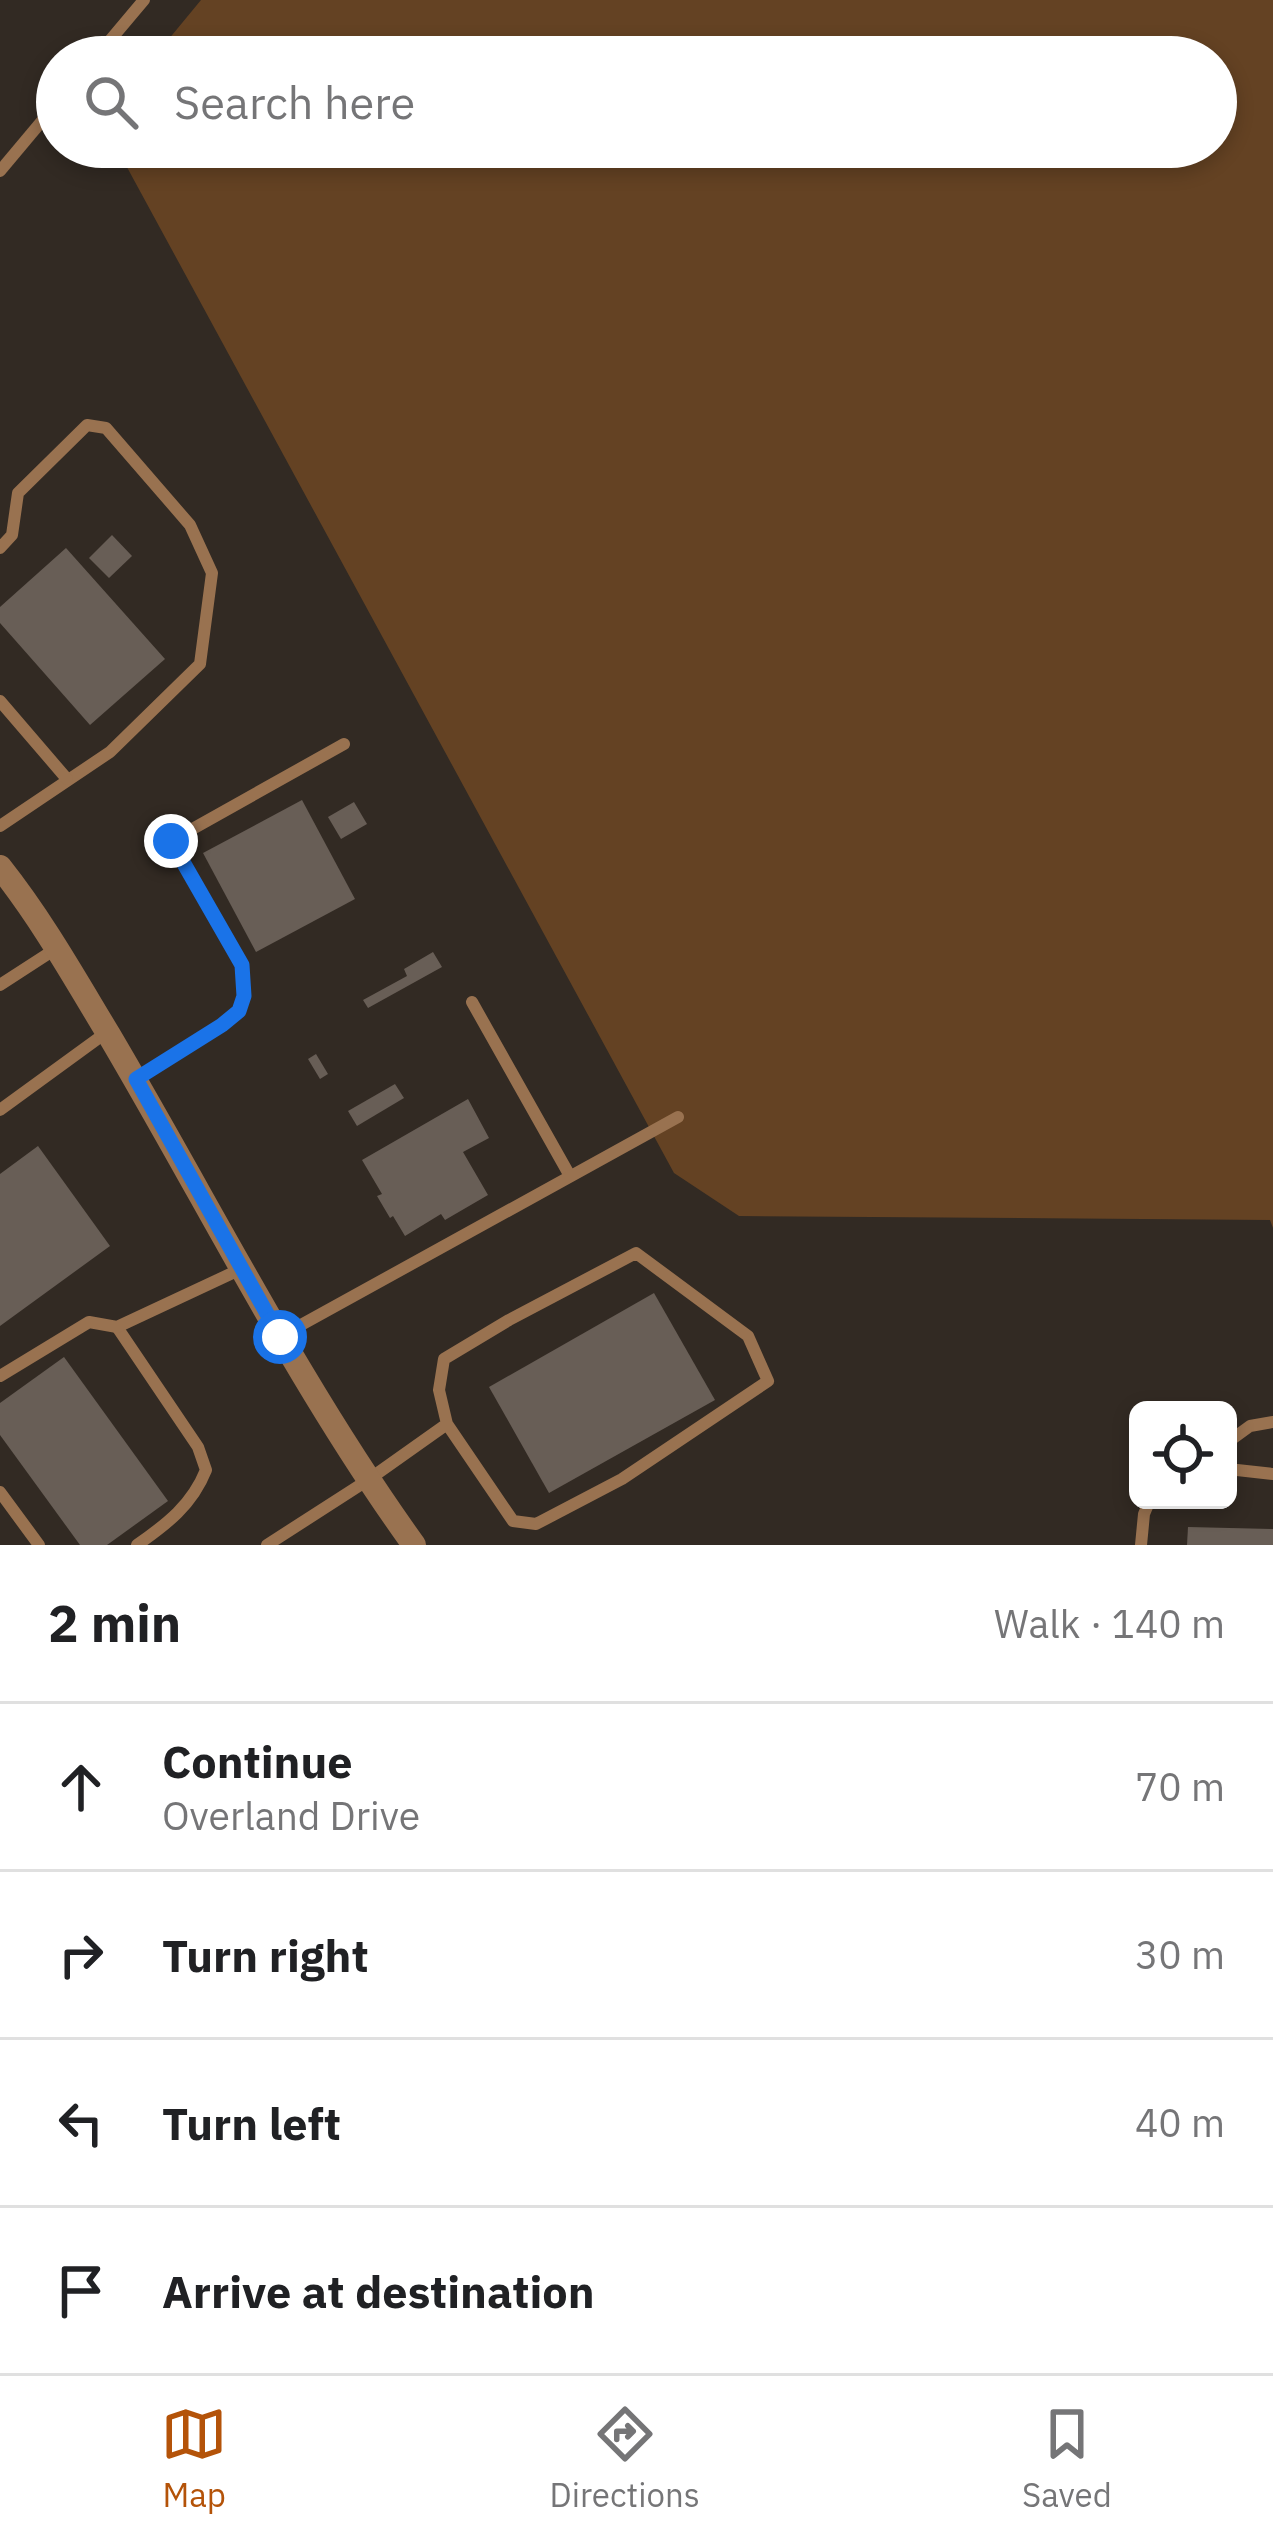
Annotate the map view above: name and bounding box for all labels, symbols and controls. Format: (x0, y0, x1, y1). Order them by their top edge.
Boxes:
search box (36, 36, 1237, 168)
icon: search (78, 69, 144, 135)
text: Search here (174, 73, 415, 131)
route end (144, 814, 198, 868)
route start (253, 1310, 307, 1364)
map controls (1129, 1401, 1237, 1509)
button: locate (1129, 1401, 1237, 1509)
text: 2 min (48, 1590, 181, 1656)
text: Walk · 140 m (994, 1598, 1225, 1649)
text: Continue (162, 1732, 353, 1790)
icon: ahead (48, 1754, 114, 1820)
text: 70 m (1135, 1761, 1225, 1812)
text: Overland Drive (162, 1790, 420, 1841)
icon: right (48, 1922, 114, 1988)
text: Turn right (162, 1926, 369, 1984)
text: 30 m (1135, 1929, 1225, 1980)
icon: left (48, 2090, 114, 2156)
text: Turn left (162, 2094, 341, 2152)
text: 40 m (1135, 2097, 1225, 2148)
icon: arrive (48, 2258, 114, 2324)
text: Arrive at destination (162, 2262, 595, 2320)
tab: Map (161, 2401, 227, 2516)
tab: Directions (550, 2401, 700, 2516)
tab: Saved (1022, 2401, 1112, 2516)

